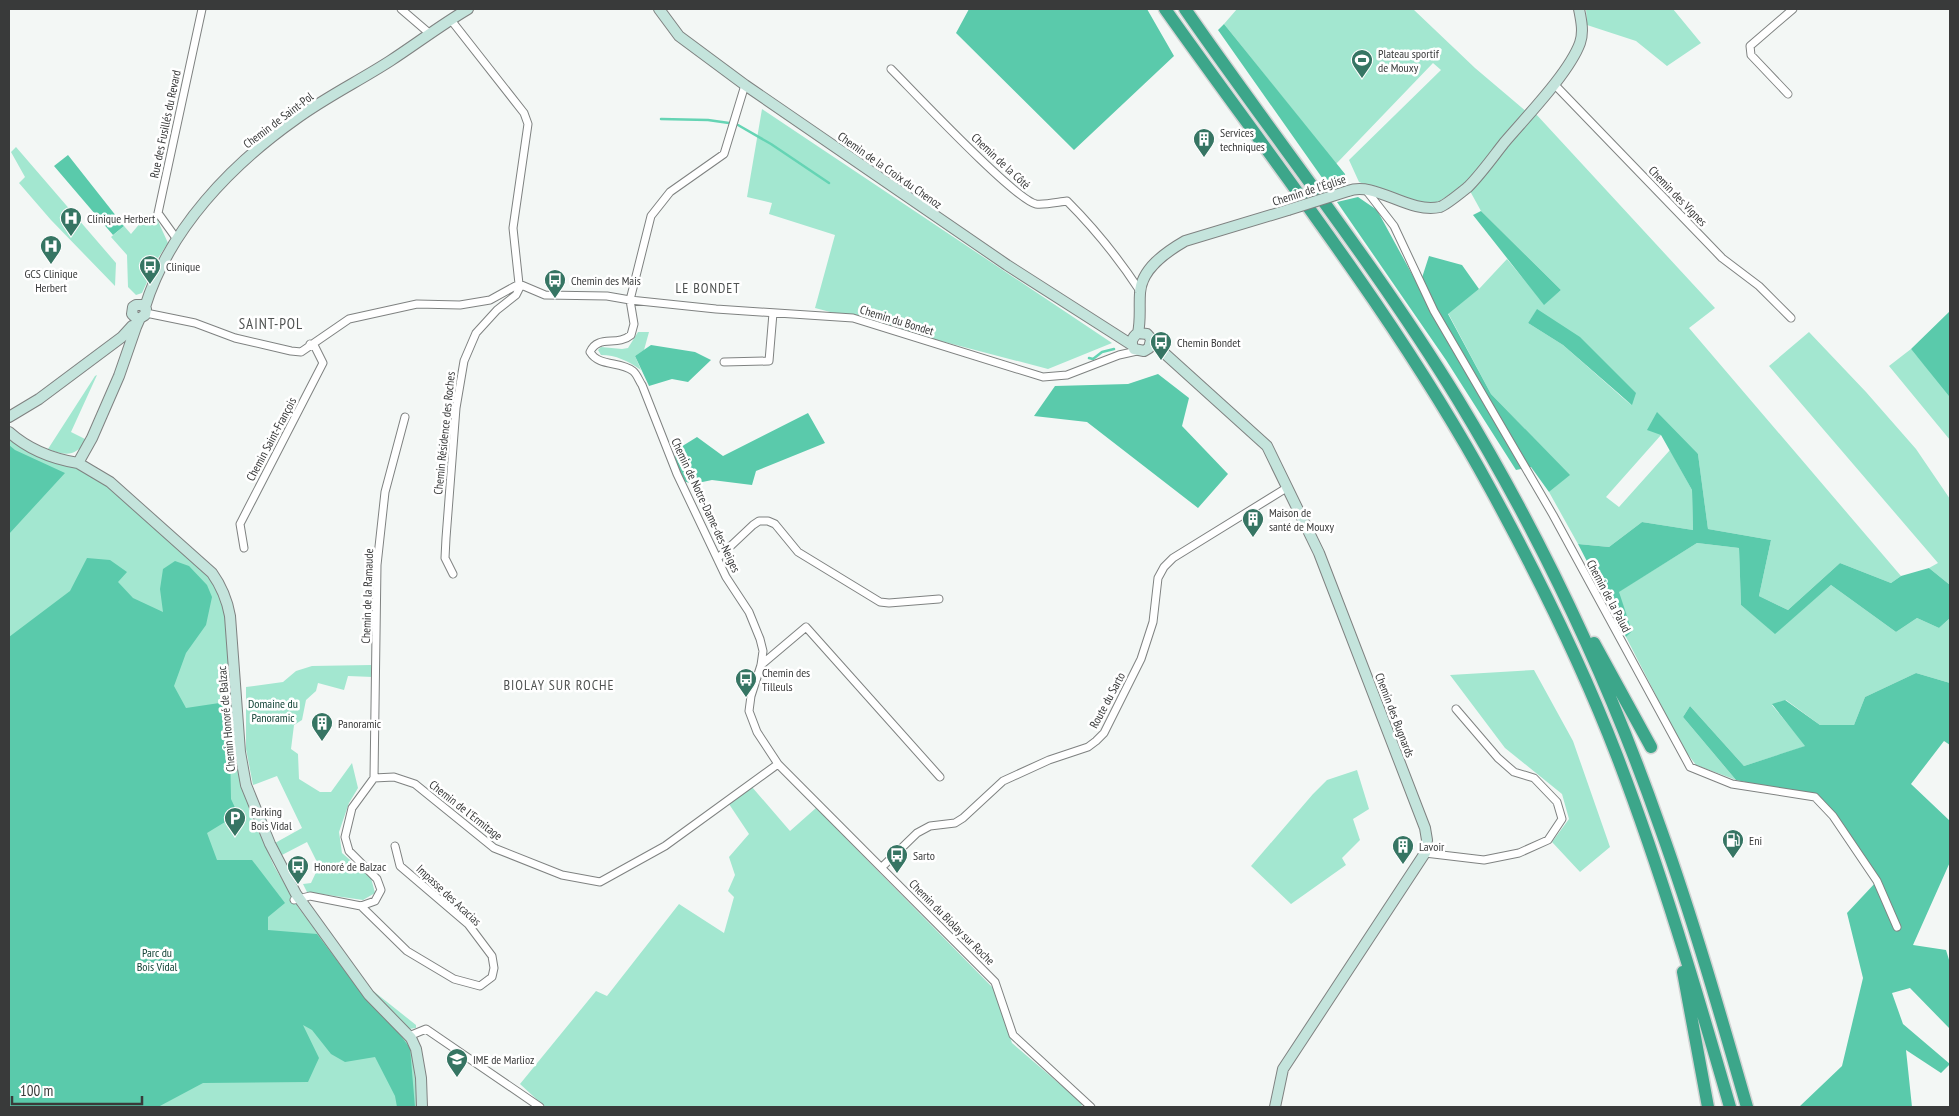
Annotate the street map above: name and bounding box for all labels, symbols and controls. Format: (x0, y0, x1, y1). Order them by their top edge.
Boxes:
place label: Plateau sportif de Mouxy (1378, 46, 1440, 75)
sports icon: Plateau sportif de Mouxy (1350, 48, 1374, 79)
street label: Rue des Fusillés du Revard (146, 69, 184, 179)
street label: Chemin de Saint-Pol (240, 89, 316, 151)
place label: Services techniques (1220, 125, 1265, 154)
building icon: Services techniques (1192, 127, 1216, 158)
street label: Chemin de la Croix du Chenoz (835, 128, 945, 212)
street label: Chemin de la Côté (968, 130, 1034, 192)
street label: Chemin des Vignes (1645, 163, 1711, 229)
street label: Chemin de l'Église (1270, 171, 1348, 209)
hospital icon: Clinique Herbert (59, 206, 83, 237)
place label: Clinique Herbert (87, 211, 156, 226)
hospital icon: GCS Clinique Herbert (39, 234, 63, 265)
bus stop icon: Clinique (138, 254, 162, 285)
place label: Clinique (166, 259, 200, 274)
place label: GCS Clinique Herbert (24, 266, 78, 295)
bus stop icon: Chemin des Mais (543, 268, 567, 299)
place label: Chemin des Mais (571, 273, 641, 288)
district label: LE BONDET (675, 279, 741, 297)
street label: Chemin du Bondet (858, 302, 936, 339)
district label: SAINT-POL (239, 314, 303, 333)
bus stop icon: Chemin Bondet (1149, 330, 1173, 361)
place label: Chemin Bondet (1177, 335, 1241, 350)
street label: Chemin Résidence des Roches (430, 371, 458, 495)
street label: Chemin Saint-François (243, 395, 299, 483)
street label: Chemin de Notre-Dame-des-Neiges (668, 435, 744, 575)
place label: Maison de santé de Mouxy (1269, 505, 1335, 534)
building icon: Maison de santé de Mouxy (1241, 507, 1265, 538)
street label: Chemin de la Ramaude (358, 548, 376, 644)
street label: Chemin de la Palud (1584, 557, 1634, 635)
street label: Chemin Honoré de Balzac (214, 665, 238, 773)
place label: Chemin des Tilleuls (762, 665, 810, 694)
bus stop icon: Chemin des Tilleuls (734, 667, 758, 698)
street label: Route du Sarto (1086, 669, 1128, 731)
street label: Chemin des Bugnards (1372, 671, 1418, 759)
district label: BIOLAY SUR ROCHE (503, 676, 615, 694)
park label: Domaine du Panoramic (248, 696, 298, 725)
building icon: Panoramic (310, 711, 334, 742)
place label: Panoramic (338, 716, 382, 731)
street label: Chemin de l'Ermitage (426, 777, 506, 843)
place label: Parking Bois Vidal (251, 804, 292, 833)
parking icon: Parking Bois Vidal (223, 806, 247, 837)
fuel station icon: Eni (1721, 828, 1745, 859)
place label: Eni (1749, 833, 1762, 848)
building icon: Lavoir (1391, 834, 1415, 865)
place label: Lavoir (1419, 839, 1445, 854)
bus stop icon: Sarto (885, 843, 909, 874)
place label: Sarto (913, 848, 935, 863)
bus stop icon: Honoré de Balzac (286, 854, 310, 885)
place label: Honoré de Balzac (314, 859, 387, 874)
street label: Impasse des Acacias (414, 861, 484, 929)
street label: Chemin du Biolay sur Roche (906, 876, 998, 968)
park label: Parc du Bois Vidal (137, 945, 178, 974)
school or university icon: IME de Marlioz (445, 1047, 469, 1078)
place label: IME de Marlioz (473, 1052, 534, 1067)
scale bar (12, 1074, 142, 1106)
text: 100 m (20, 1081, 53, 1100)

